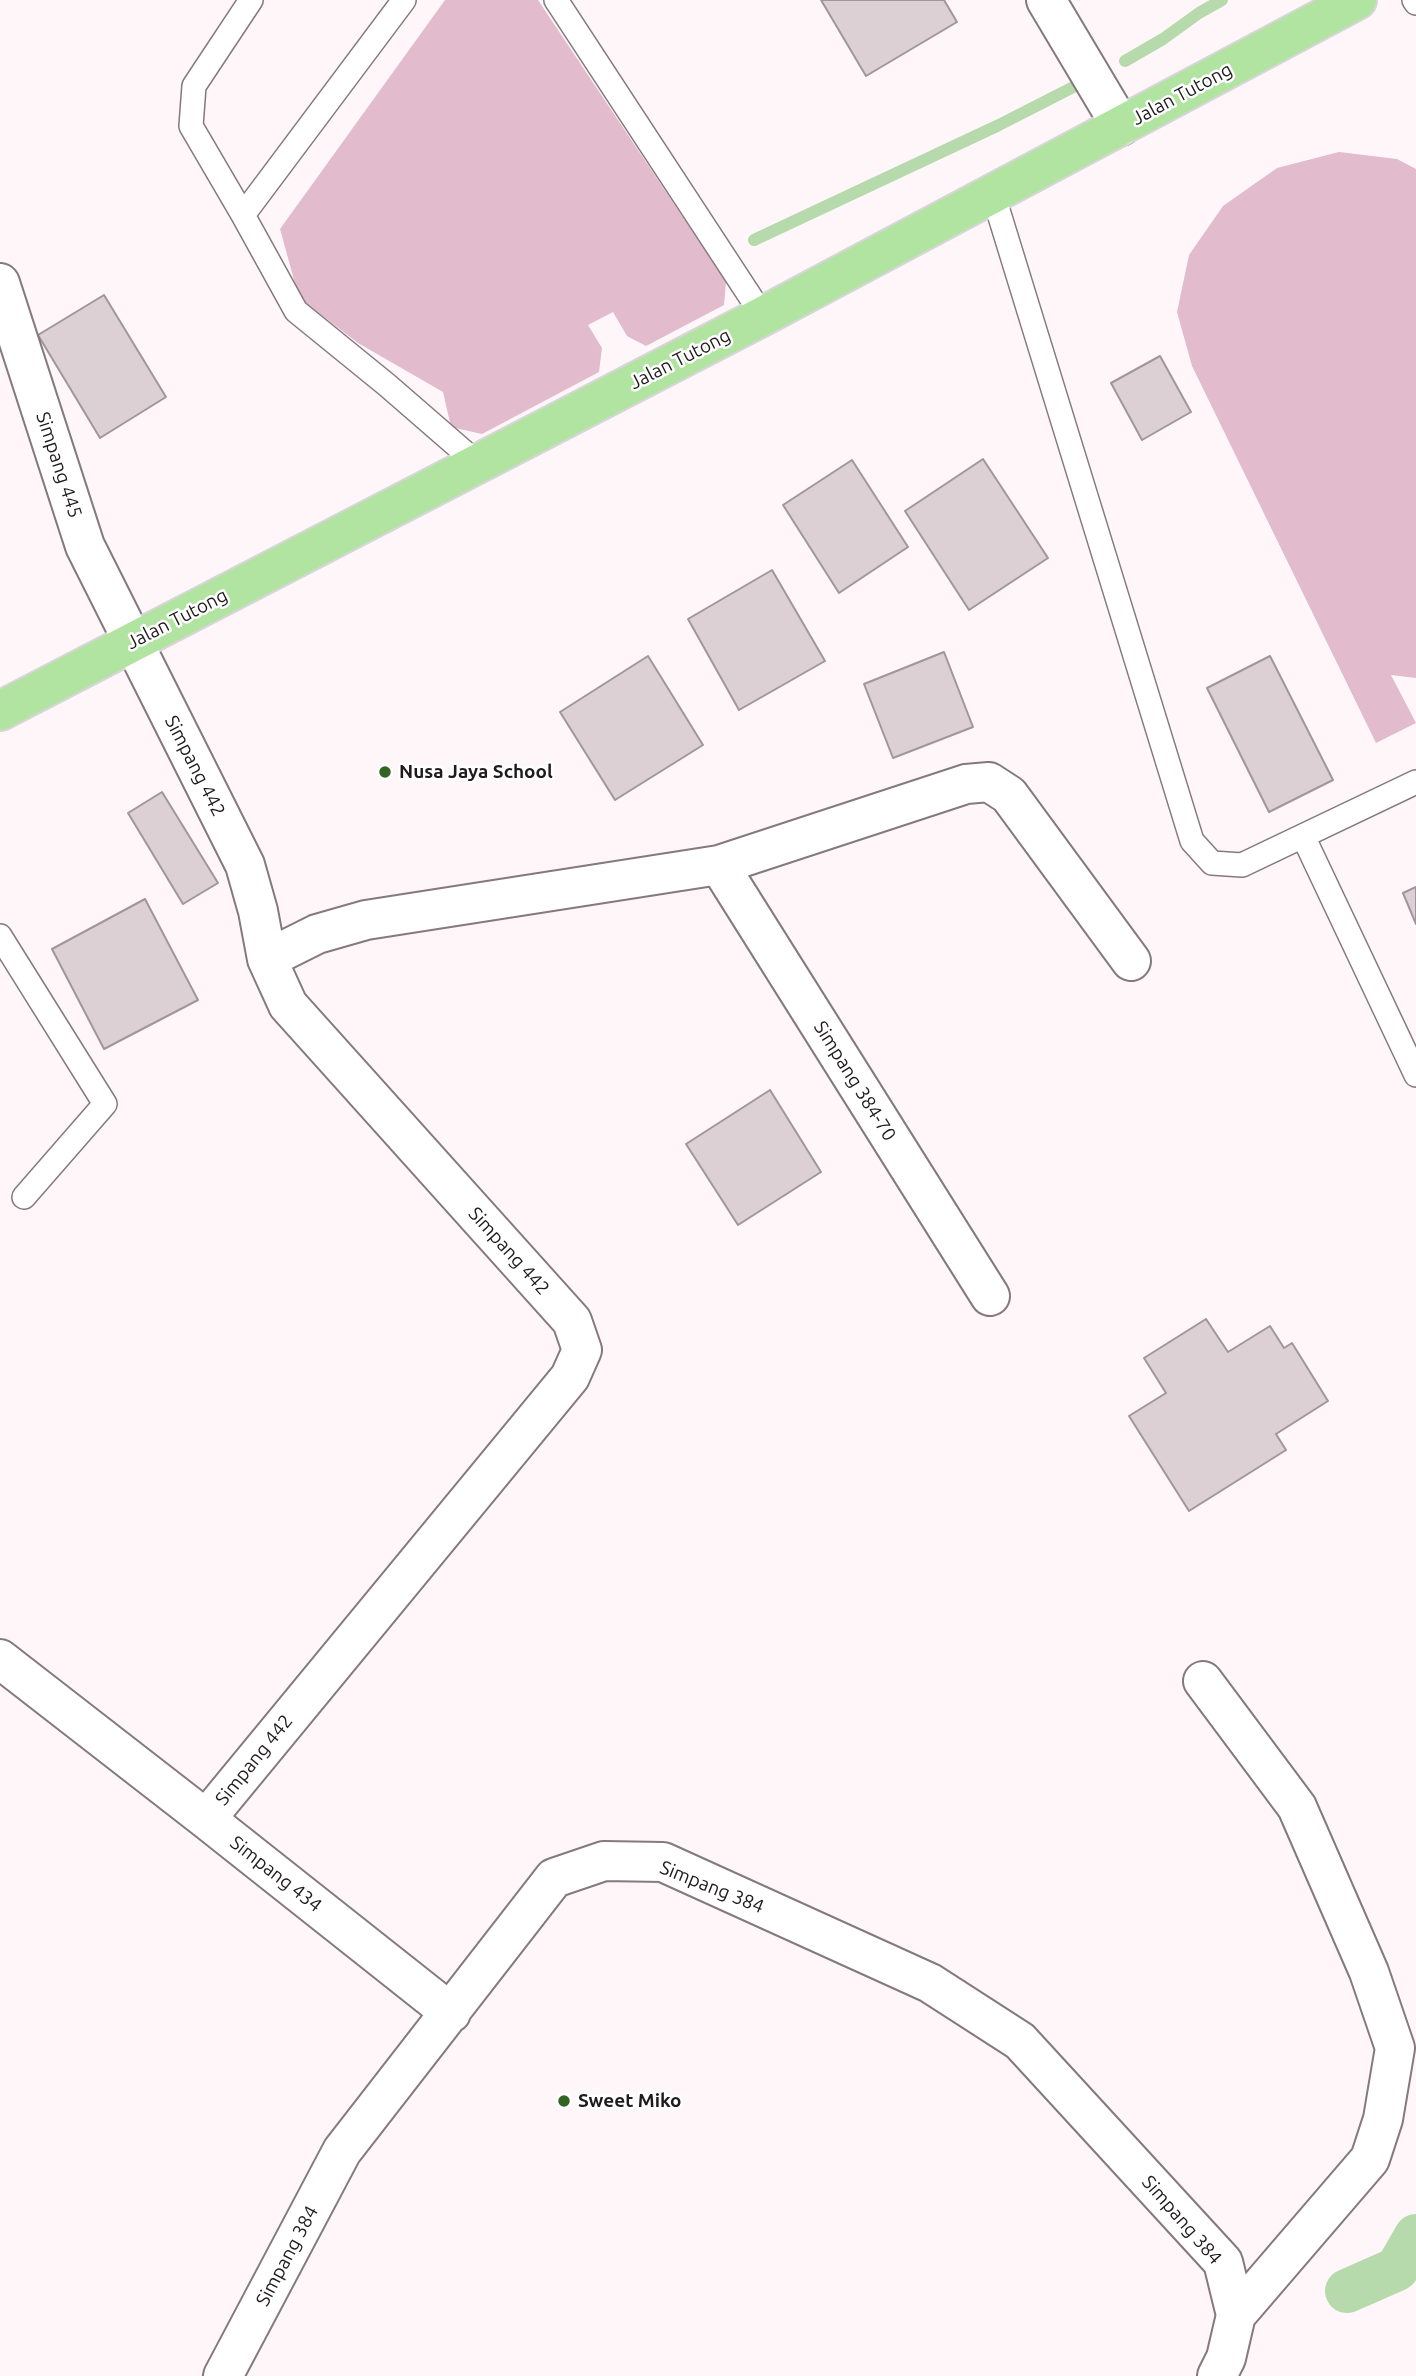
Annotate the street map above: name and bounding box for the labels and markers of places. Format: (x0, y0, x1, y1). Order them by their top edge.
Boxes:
place label: Nusa Jaya School (399, 761, 553, 783)
marker: Nusa Jaya School (377, 764, 393, 780)
place label: Sweet Miko (578, 2090, 682, 2112)
marker: Sweet Miko (556, 2093, 572, 2109)

